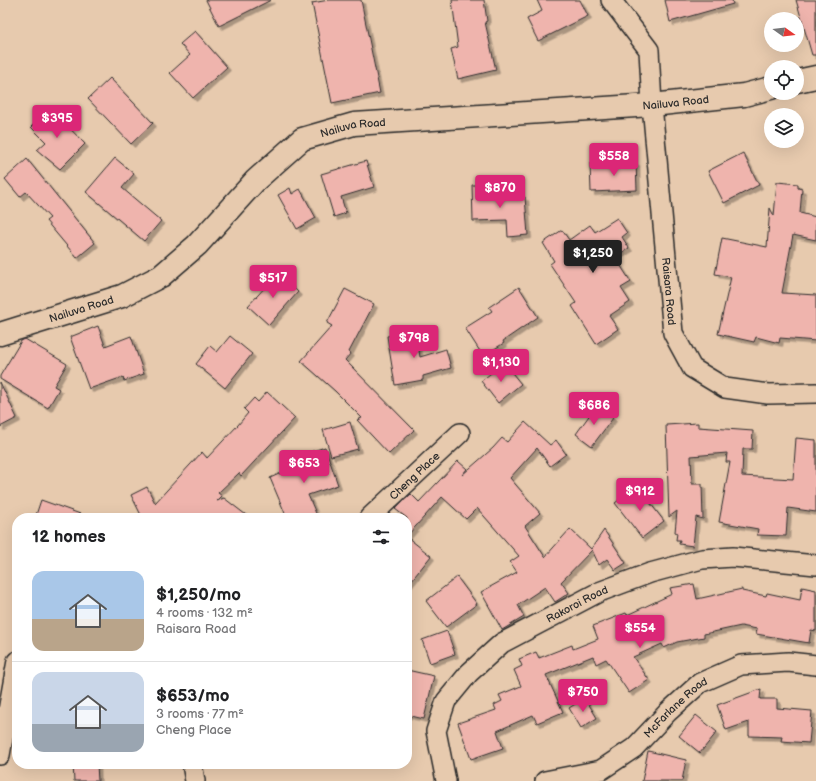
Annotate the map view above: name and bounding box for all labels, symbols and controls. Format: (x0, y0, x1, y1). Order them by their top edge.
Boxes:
north arrow (764, 12, 804, 52)
map controls (764, 12, 804, 148)
button: locate (764, 60, 804, 100)
street label: Nailuva Road (642, 92, 709, 112)
pin: $395 (33, 105, 81, 139)
button: layers (764, 108, 804, 148)
text: $395 (41, 110, 73, 126)
street label: Nailuva Road (319, 115, 386, 140)
pin: $558 (590, 143, 638, 177)
text: $558 (598, 148, 630, 164)
pin: $870 (476, 175, 524, 209)
text: $870 (484, 180, 516, 196)
pin: $1,250 (560, 240, 626, 274)
text: $1,250 (573, 245, 613, 261)
street label: Raisara Road (660, 257, 679, 326)
pin: $517 (249, 265, 297, 299)
text: $517 (259, 270, 287, 286)
street label: Nailuva Road (47, 293, 115, 325)
pin: $798 (390, 325, 438, 359)
text: $798 (398, 330, 430, 346)
pin: $1,130 (468, 349, 534, 383)
text: $1,130 (482, 354, 520, 370)
pin: $686 (570, 392, 618, 426)
text: $686 (578, 397, 610, 413)
street label: Cheng Place (387, 449, 442, 502)
pin: $653 (280, 450, 328, 484)
text: $653 (288, 455, 320, 471)
pin: $912 (616, 478, 664, 512)
text: $912 (625, 483, 655, 499)
icon: filters (370, 526, 392, 548)
text: 12 homes (32, 527, 106, 547)
street label: Rakoroi Road (544, 583, 610, 625)
text: $1,250/mo (156, 585, 241, 605)
icon: home (64, 587, 112, 635)
text: 4 rooms · 132 m² (156, 605, 253, 621)
pin: $554 (616, 615, 664, 649)
text: $554 (624, 620, 656, 636)
text: Raisara Road (156, 621, 236, 637)
street label: McFarlane Road (641, 674, 709, 740)
pin: $750 (559, 679, 607, 713)
text: $750 (567, 684, 599, 700)
text: $653/mo (156, 686, 229, 706)
icon: home (64, 688, 112, 736)
text: 3 rooms · 77 m² (156, 706, 244, 722)
text: Cheng Place (156, 722, 231, 738)

